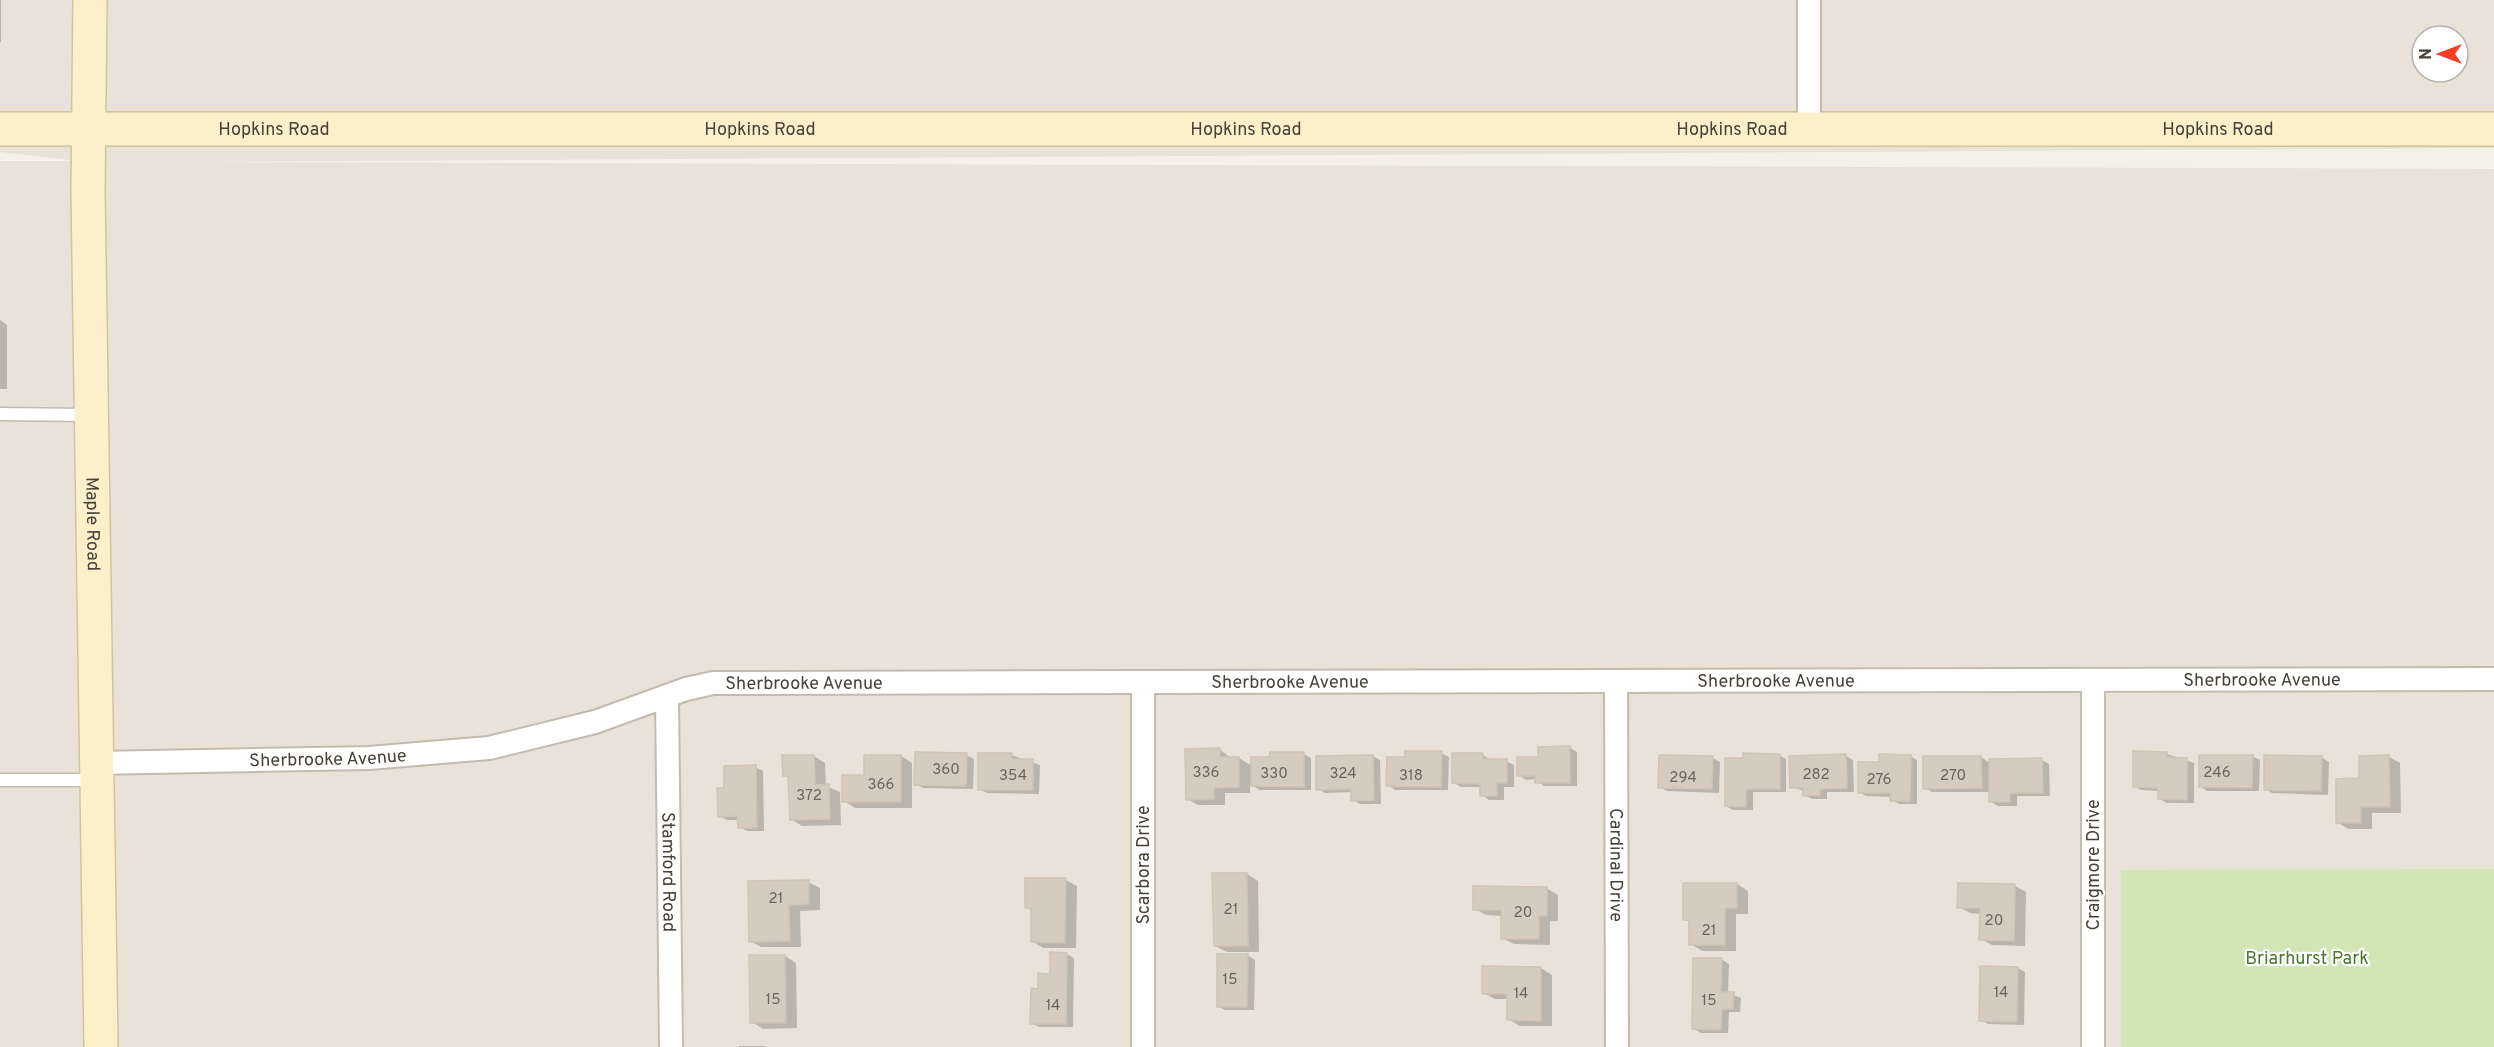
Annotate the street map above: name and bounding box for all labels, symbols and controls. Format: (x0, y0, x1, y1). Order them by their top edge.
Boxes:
north arrow (2410, 24, 2470, 84)
text: N (2417, 48, 2437, 60)
street label: Hopkins Road (218, 119, 330, 142)
street label: Hopkins Road (704, 119, 816, 142)
street label: Hopkins Road (1190, 119, 1302, 142)
street label: Hopkins Road (1676, 119, 1788, 142)
street label: Hopkins Road (2162, 119, 2274, 142)
street label: Maple Road (79, 477, 104, 571)
street label: Sherbrooke Avenue (2183, 669, 2341, 693)
street label: Sherbrooke Avenue (1697, 670, 1855, 694)
street label: Sherbrooke Avenue (1211, 672, 1369, 695)
street label: Sherbrooke Avenue (725, 673, 883, 696)
street label: Sherbrooke Avenue (249, 745, 408, 773)
house number: 360 (932, 761, 960, 780)
house number: 336 (1192, 764, 1220, 783)
house number: 246 (2203, 764, 2231, 783)
house number: 330 (1260, 765, 1288, 784)
house number: 324 (1329, 765, 1357, 784)
house number: 282 (1802, 766, 1830, 785)
house number: 354 (999, 767, 1027, 786)
house number: 318 (1399, 767, 1423, 786)
house number: 270 (1940, 767, 1966, 786)
house number: 294 (1669, 769, 1697, 788)
house number: 276 (1866, 771, 1892, 790)
house number: 366 (868, 776, 895, 795)
house number: 372 (796, 787, 822, 806)
street label: Craigmore Drive (2083, 799, 2106, 931)
street label: Scarbora Drive (1133, 805, 1156, 925)
street label: Cardinal Drive (1603, 808, 1627, 922)
street label: Stamford Road (655, 812, 680, 932)
house number: 21 (769, 890, 783, 909)
house number: 21 (1224, 901, 1238, 920)
house number: 20 (1514, 904, 1532, 923)
house number: 20 (1985, 912, 2003, 931)
house number: 21 (1702, 922, 1716, 941)
park label: Briarhurst Park (2245, 948, 2369, 971)
house number: 15 (1223, 971, 1237, 990)
house number: 14 (1994, 984, 2008, 1003)
house number: 14 (1514, 985, 1528, 1004)
house number: 15 (766, 991, 780, 1010)
house number: 15 (1702, 992, 1716, 1011)
house number: 14 (1046, 997, 1060, 1016)

